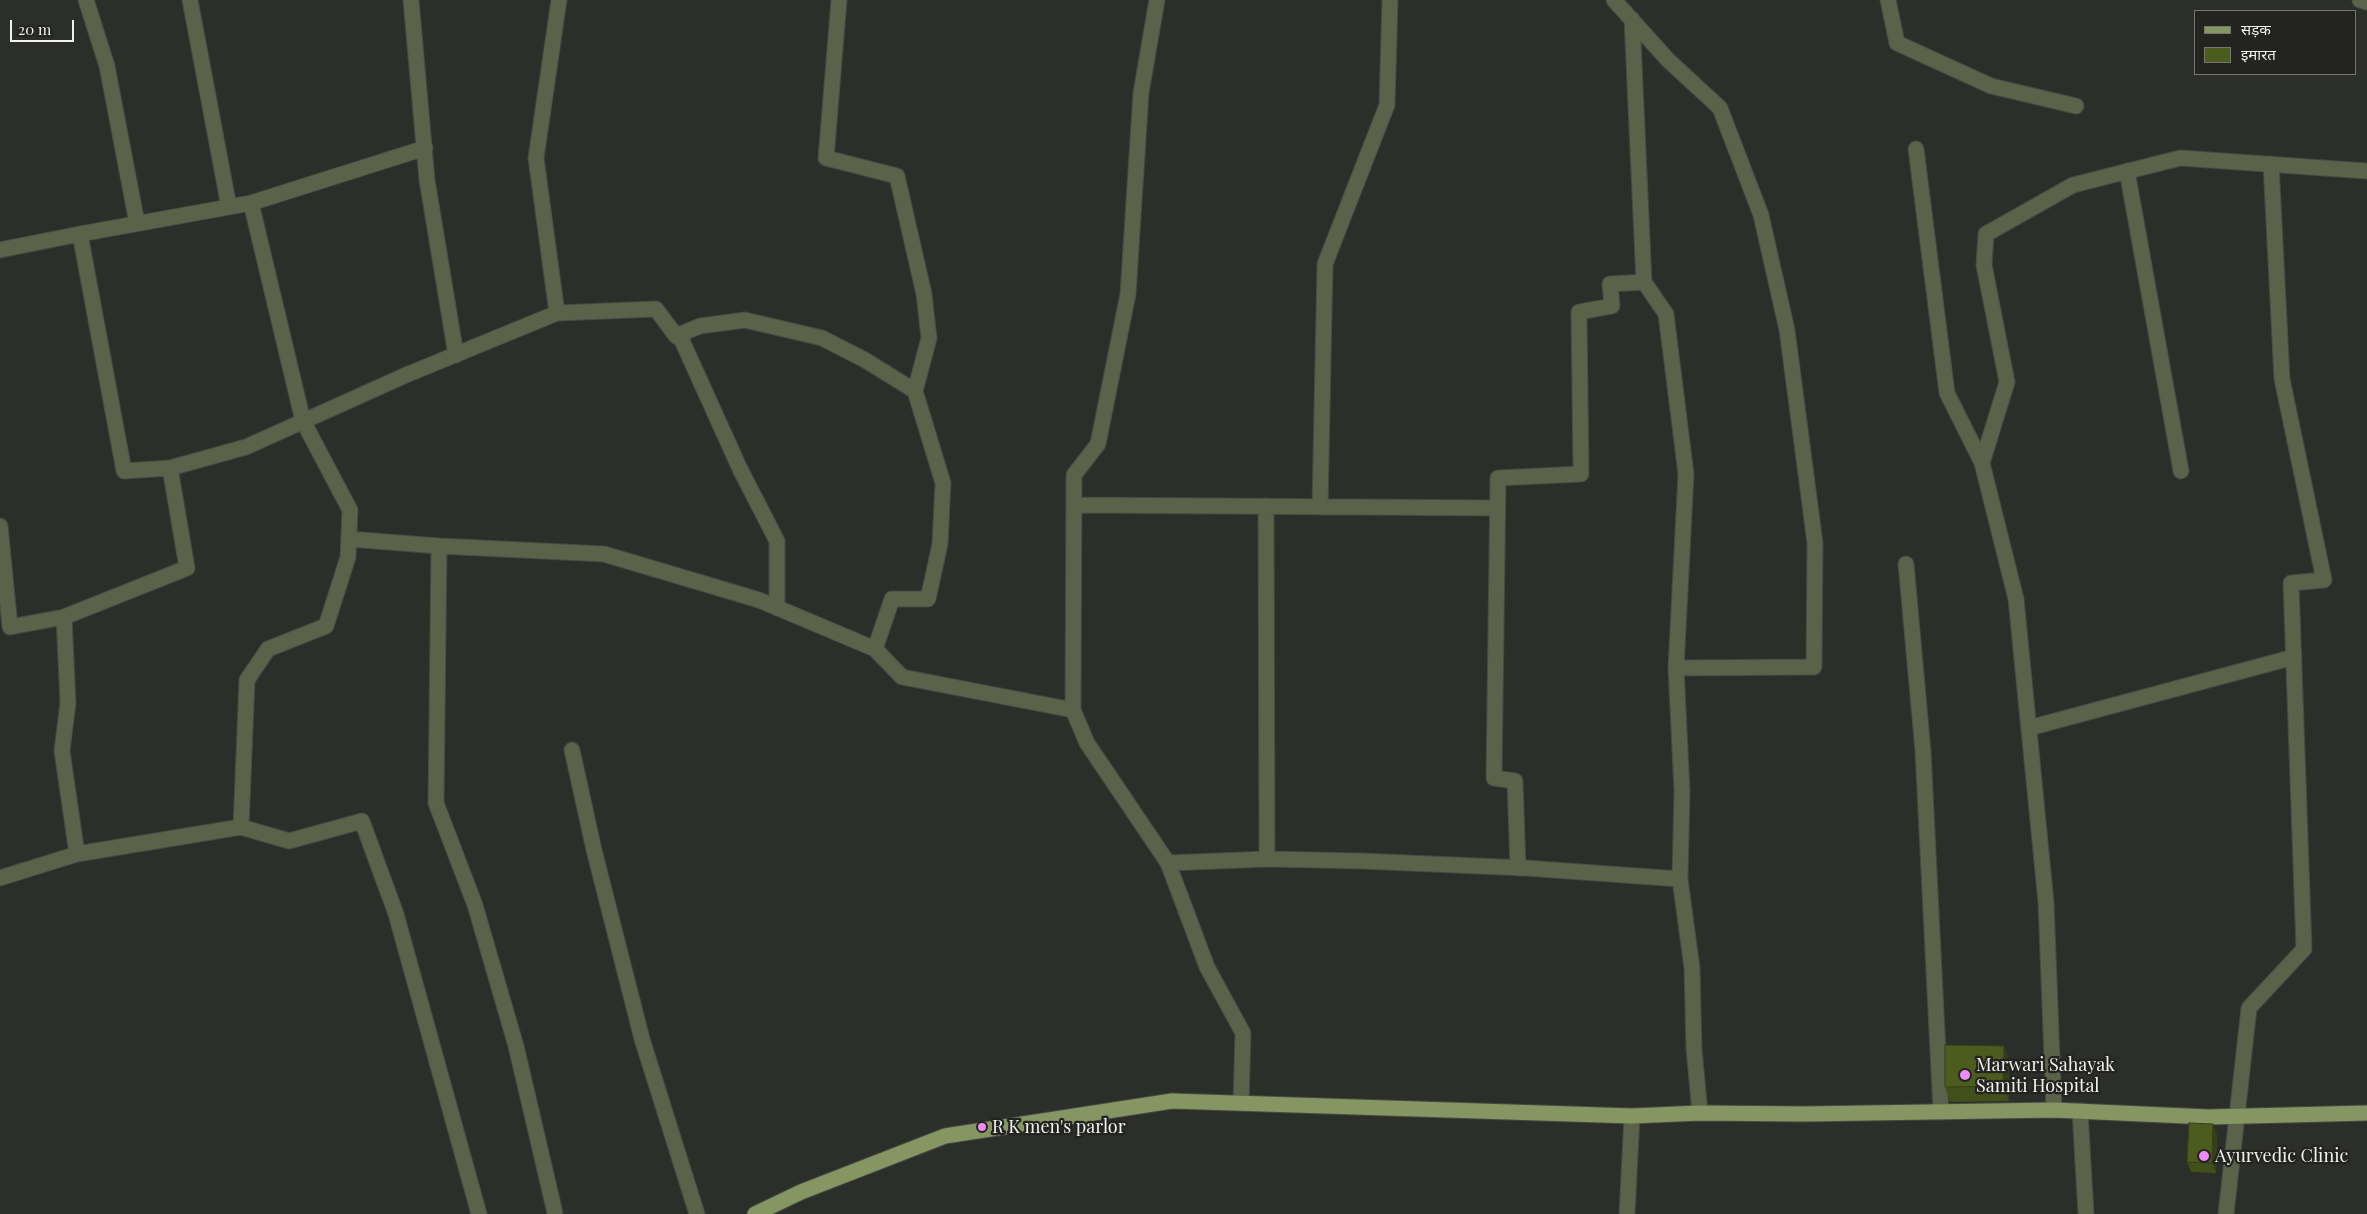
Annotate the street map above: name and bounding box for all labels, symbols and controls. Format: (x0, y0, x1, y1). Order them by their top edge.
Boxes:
scale bar (12, 10, 76, 42)
legend (2194, 10, 2357, 75)
text: 20 m (18, 19, 51, 39)
text: सड़क (2241, 19, 2271, 39)
text: इमारत (2241, 44, 2276, 64)
place label: Marwari Sahayak Samiti Hospital (1976, 1054, 2115, 1096)
marker: Marwari Sahayak Samiti Hospital (1958, 1068, 1972, 1082)
place label: R K men's parlor (992, 1116, 1126, 1138)
marker: R K men's parlor (976, 1121, 988, 1133)
place label: Ayurvedic Clinic (2215, 1145, 2348, 1167)
marker: Ayurvedic Clinic (2197, 1149, 2211, 1163)

